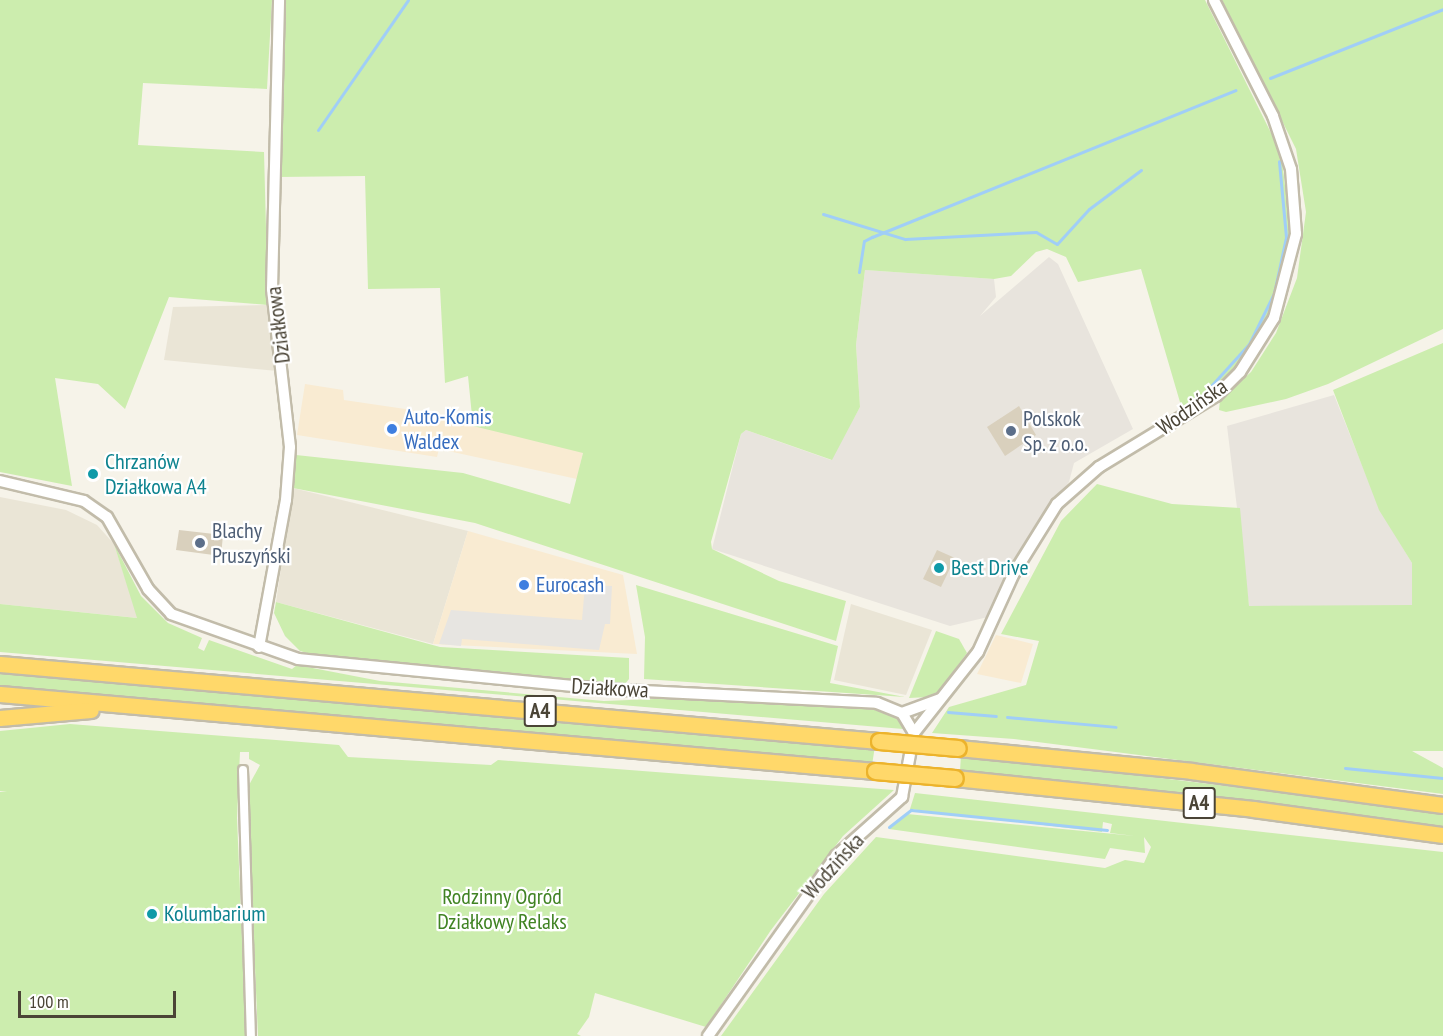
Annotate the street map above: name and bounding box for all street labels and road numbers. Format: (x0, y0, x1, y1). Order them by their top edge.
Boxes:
street label: Działkowa (260, 285, 296, 365)
street label: Wodzińska (1152, 373, 1232, 441)
street label: Działkowa (571, 673, 649, 703)
road number: A4 (524, 693, 556, 729)
road number: A4 (1182, 785, 1216, 821)
street label: Wodzińska (796, 827, 870, 905)

